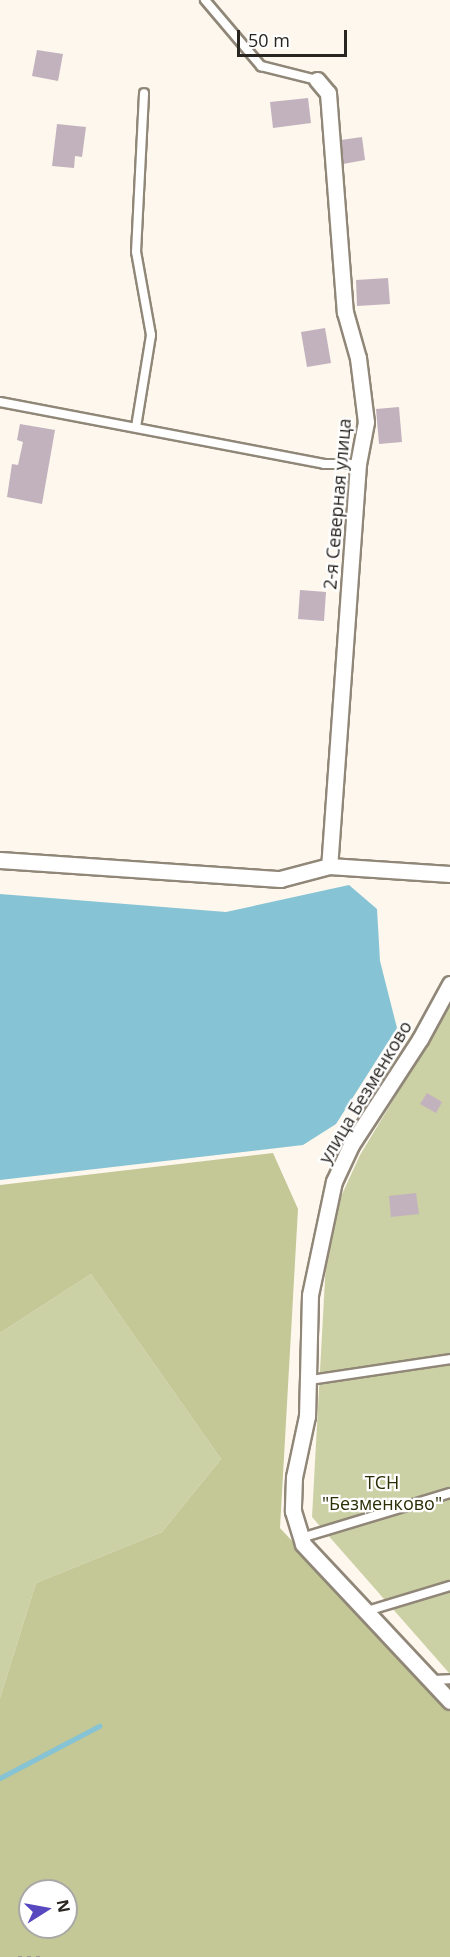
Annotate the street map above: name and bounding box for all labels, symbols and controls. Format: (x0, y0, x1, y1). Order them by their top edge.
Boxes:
scale bar (240, 18, 350, 56)
text: 50 m (248, 28, 290, 52)
street label: 2-я Северная улица (319, 418, 355, 590)
street label: улица Безменково (314, 1017, 416, 1167)
park label: ТСН "Безменково" (322, 1472, 442, 1514)
north arrow (18, 1879, 78, 1939)
text: N (52, 1897, 76, 1914)

